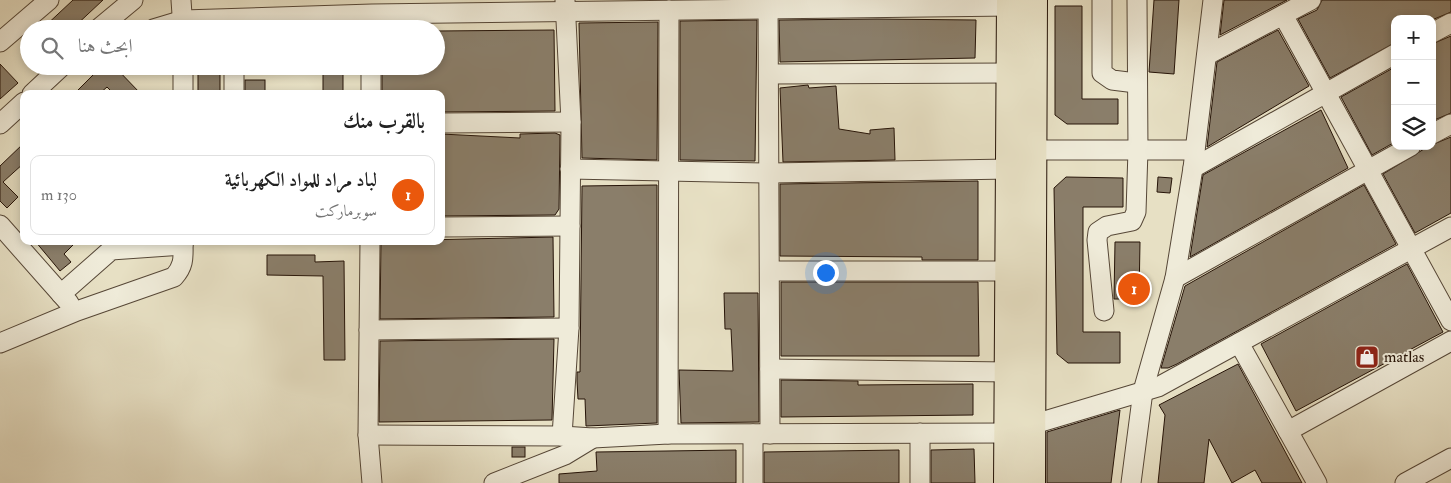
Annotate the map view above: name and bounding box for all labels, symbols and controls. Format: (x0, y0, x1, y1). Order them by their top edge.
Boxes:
map controls (1391, 15, 1436, 150)
button: + (1391, 15, 1436, 60)
search box (20, 20, 445, 75)
icon: search (38, 34, 66, 62)
text: ابحث هنا (78, 34, 133, 58)
button: − (1391, 60, 1436, 105)
button: layers (1391, 105, 1436, 150)
text: بالقرب منك (343, 108, 425, 135)
text: لباد مراد للمواد الكهربائية (225, 168, 377, 192)
text: 130 m (41, 185, 77, 205)
text: 1 (405, 185, 411, 205)
text: سوبرماركت (315, 201, 377, 221)
your location (813, 260, 839, 286)
pin: 1 (1118, 270, 1150, 308)
shop icon: matlas (1354, 344, 1380, 370)
place label: matlas (1384, 347, 1424, 367)

